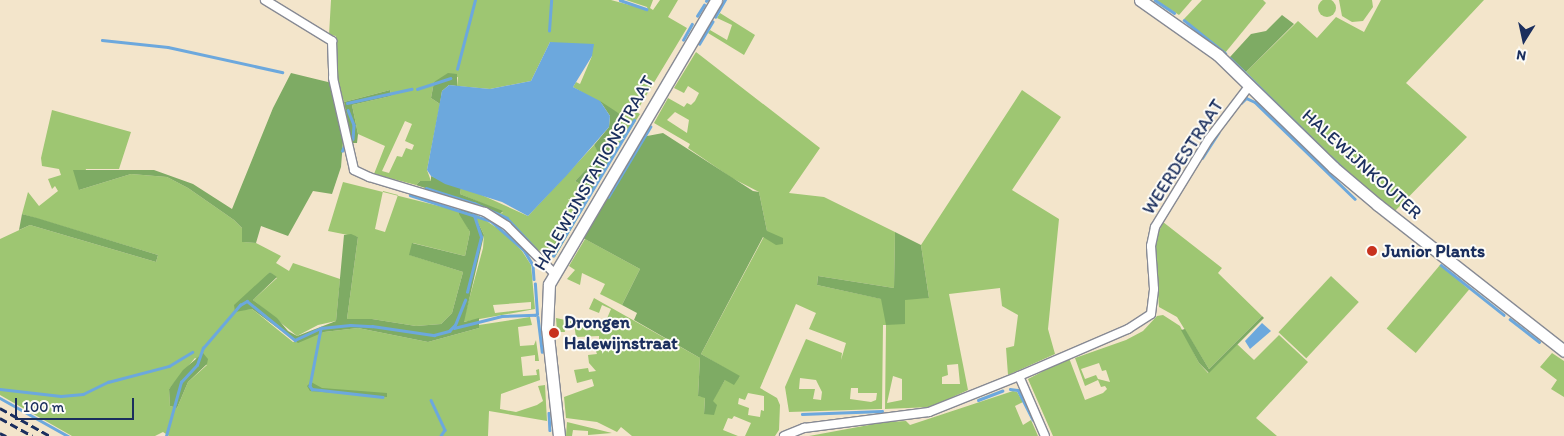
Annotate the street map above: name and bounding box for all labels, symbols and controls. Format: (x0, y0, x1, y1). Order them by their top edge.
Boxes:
north arrow (1499, 15, 1549, 65)
text: N (1515, 46, 1527, 64)
street label: HALEWIJNSTATIONSTRAAT (529, 72, 659, 274)
street label: WEERDESTRAAT (1138, 95, 1228, 219)
street label: HALEWIJNKOUTER (1298, 104, 1426, 224)
place label: Junior Plants (1382, 240, 1484, 262)
marker: Junior Plants (1366, 245, 1378, 257)
place label: Drongen Halewijnstraat (564, 312, 678, 354)
marker: Drongen Halewijnstraat (548, 327, 560, 339)
scale bar (18, 388, 136, 420)
text: 100 m (23, 398, 64, 416)

